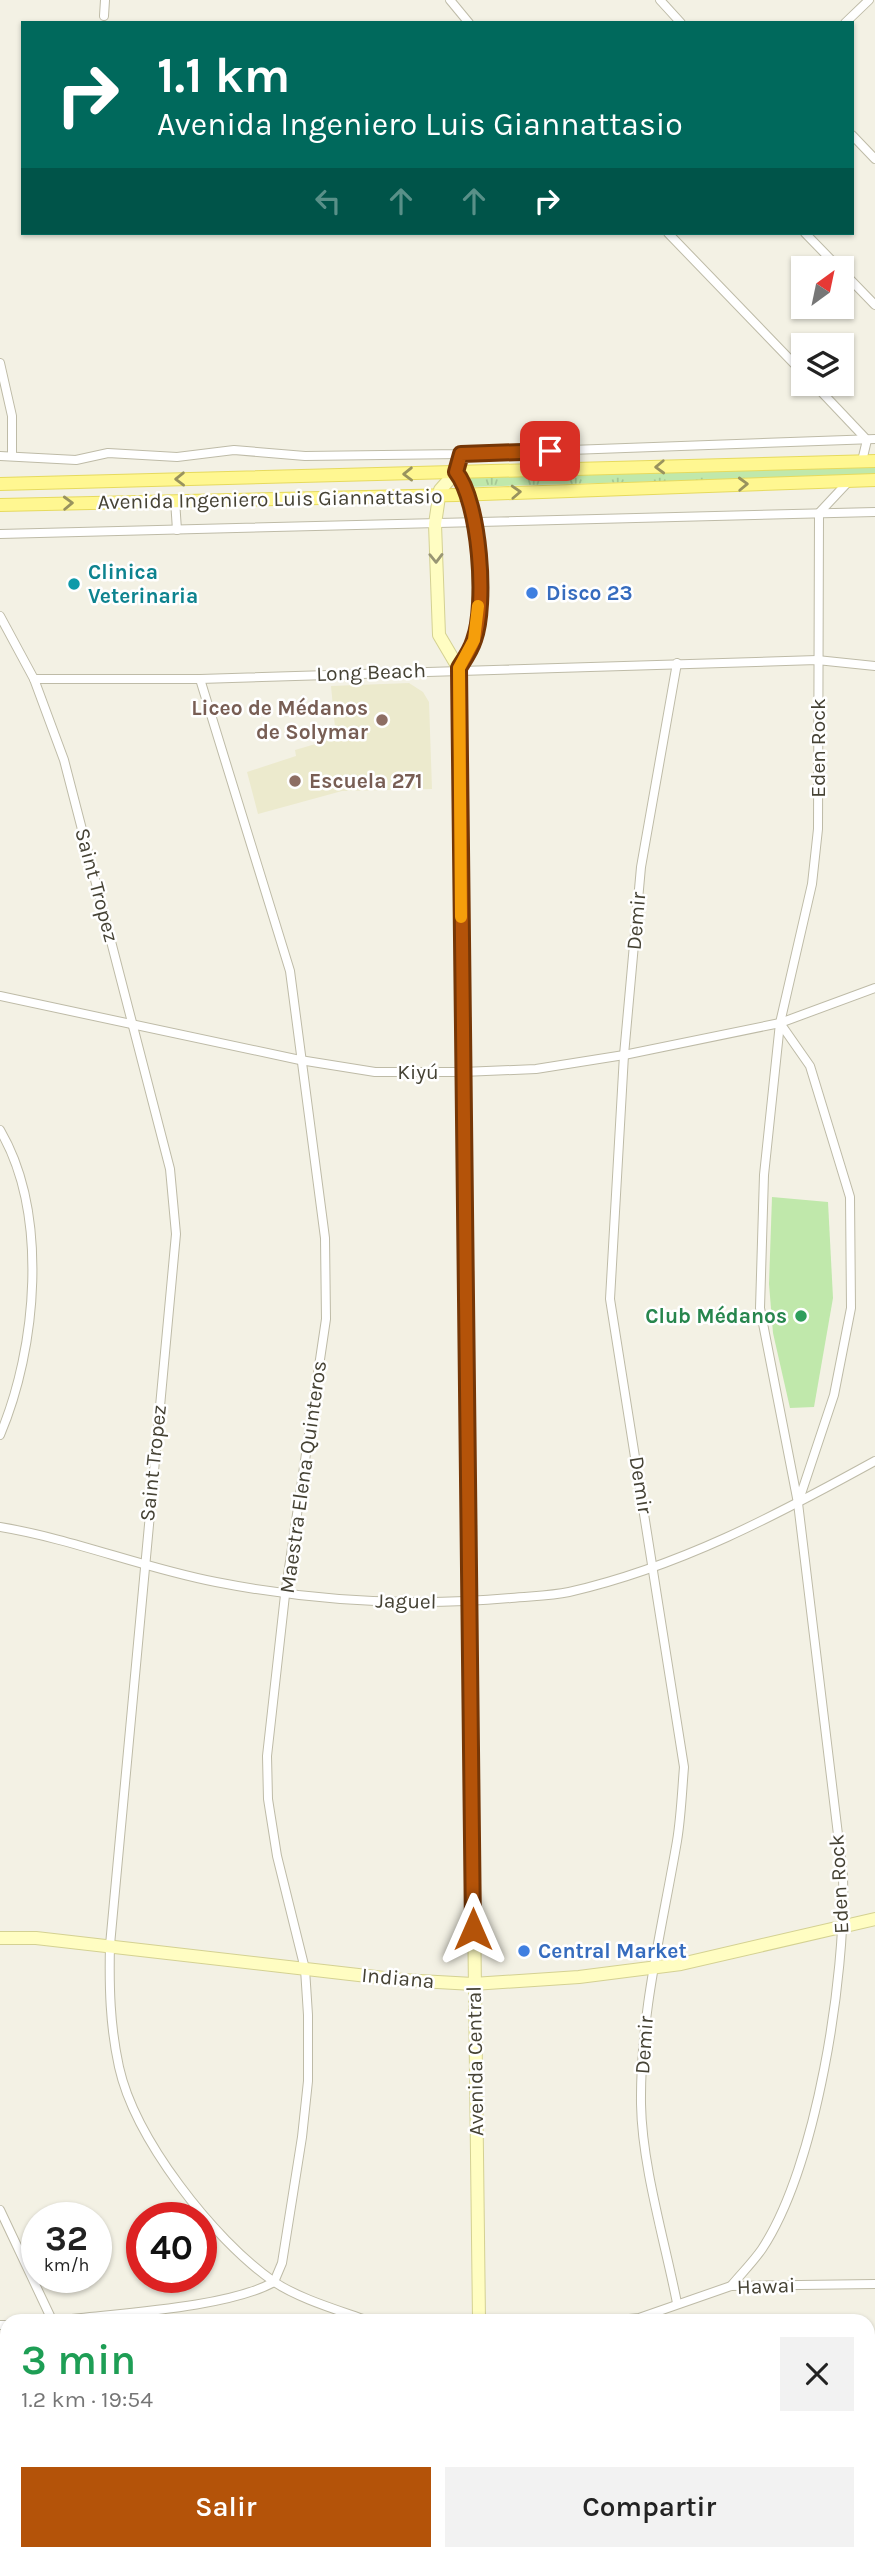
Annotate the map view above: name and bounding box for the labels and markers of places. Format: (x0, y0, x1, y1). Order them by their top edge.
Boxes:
pin (520, 421, 580, 481)
place label: Clinica Veterinaria (88, 560, 198, 608)
marker: Clinica Veterinaria (66, 576, 82, 592)
place label: Disco 23 (546, 581, 632, 605)
marker: Disco 23 (524, 585, 540, 601)
place label: Liceo de Médanos de Solymar (191, 696, 369, 744)
marker: Liceo de Médanos de Solymar (374, 712, 390, 728)
place label: Escuela 271 (309, 769, 422, 793)
marker: Escuela 271 (287, 773, 303, 789)
place label: Club Médanos (645, 1304, 787, 1328)
marker: Club Médanos (793, 1308, 809, 1324)
place label: Central Market (538, 1939, 687, 1963)
marker: Central Market (516, 1943, 532, 1959)

